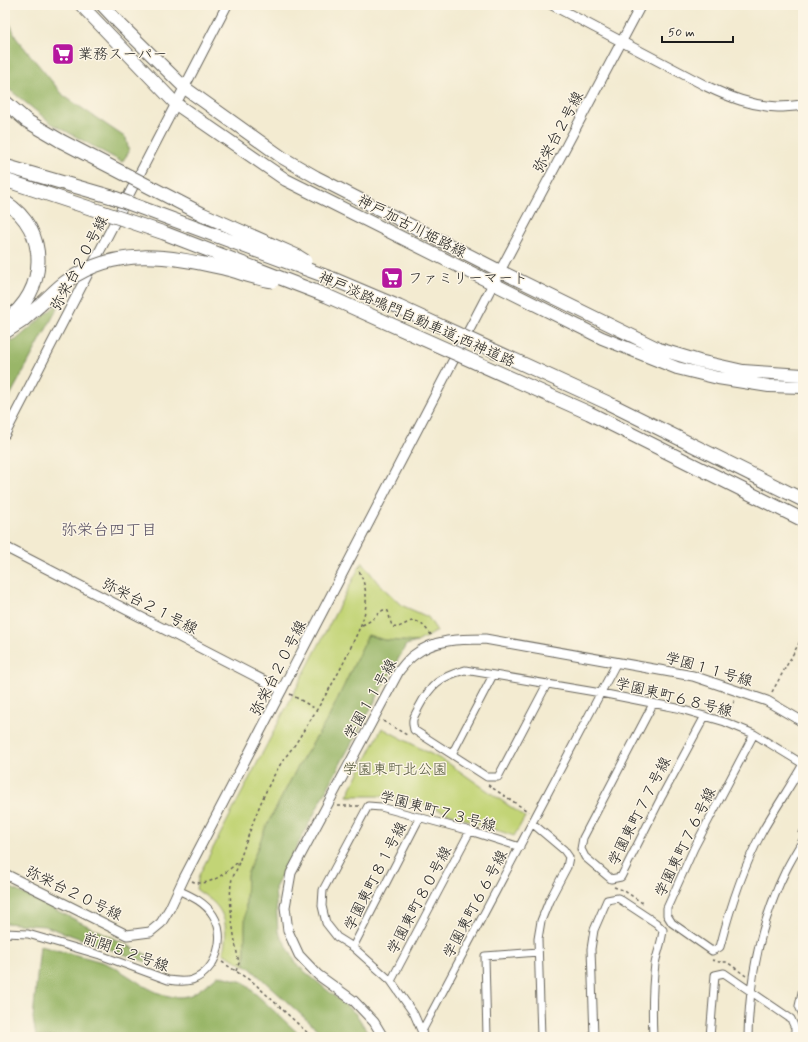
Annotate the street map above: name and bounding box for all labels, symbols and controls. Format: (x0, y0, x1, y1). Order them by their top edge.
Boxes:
scale bar (662, 18, 733, 44)
text: 50 m (668, 25, 695, 41)
supermarket icon: 業務スーパー (50, 41, 76, 67)
place label: 業務スーパー (78, 45, 167, 65)
street label: 弥栄台２号線 (529, 88, 589, 177)
street label: 神戸加古川姫路線 (354, 191, 470, 263)
street label: 弥栄台２０号線 (46, 212, 113, 315)
supermarket icon: ファミリーマート (379, 265, 405, 291)
street label: 神戸淡路鳴門自動車道;西神道路 (315, 267, 518, 372)
place label: ファミリーマート (408, 269, 528, 289)
district label: 弥栄台四丁目 (61, 520, 157, 541)
street label: 弥栄台２１号線 (98, 574, 201, 640)
street label: 弥栄台２０号線 (246, 617, 312, 720)
street label: 学園１１号線 (663, 648, 755, 692)
street label: 学園１１号線 (340, 656, 402, 743)
street label: 学園東町６８号線 (613, 674, 734, 722)
street label: 学園東町７７号線 (604, 753, 676, 869)
park label: 学園東町北公園 (342, 760, 448, 780)
street label: 学園東町７６号線 (651, 784, 721, 901)
street label: 学園東町７３号線 (377, 787, 498, 837)
street label: 学園東町８１号線 (340, 818, 412, 934)
street label: 学園東町８０号線 (383, 843, 457, 958)
street label: 学園東町６６号線 (439, 847, 513, 962)
street label: 弥栄台２０号線 (22, 862, 125, 926)
street label: 前開５２号線 (80, 929, 171, 977)

